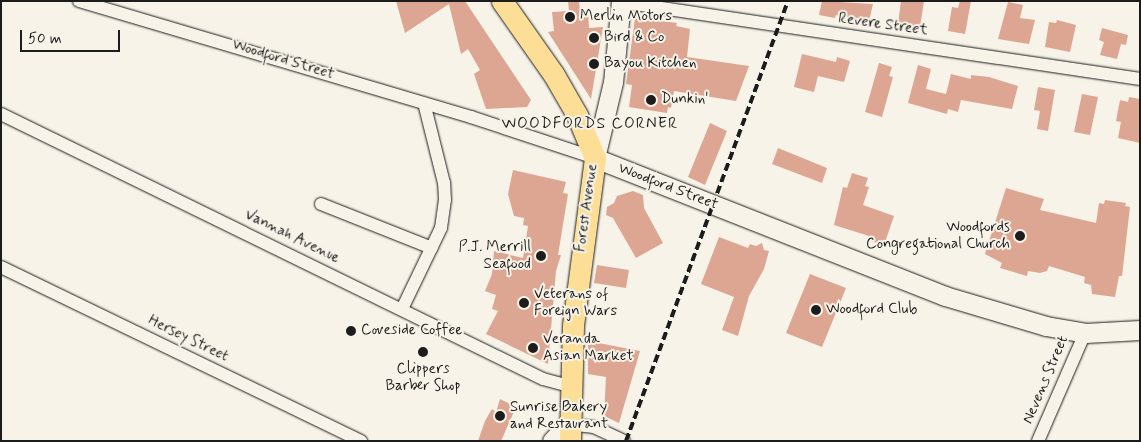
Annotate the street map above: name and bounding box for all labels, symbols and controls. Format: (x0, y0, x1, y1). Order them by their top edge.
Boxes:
place label: Merlin Motors (580, 8, 670, 26)
street label: Revere Street (837, 10, 929, 40)
marker: Merlin Motors (564, 11, 576, 23)
scale bar (22, 20, 122, 52)
text: 50 m (28, 29, 62, 49)
place label: Bird & Co (604, 29, 664, 47)
marker: Bird & Co (588, 32, 600, 44)
street label: Woodford Street (230, 36, 336, 84)
place label: Bayou Kitchen (604, 55, 696, 73)
marker: Bayou Kitchen (588, 58, 600, 70)
place label: Dunkin' (661, 91, 709, 109)
marker: Dunkin' (645, 94, 657, 106)
district label: WOODFORDS CORNER (500, 114, 680, 134)
street label: Woodford Street (616, 160, 720, 214)
street label: Forest Avenue (572, 163, 602, 253)
street label: Vannah Avenue (242, 207, 342, 267)
place label: Woodfords Congregational Church (863, 218, 1010, 253)
marker: Woodfords Congregational Church (1014, 230, 1026, 242)
place label: P.J. Merrill Seafood (458, 238, 531, 273)
marker: P.J. Merrill Seafood (535, 250, 547, 262)
place label: Veterans of Foreign Wars (534, 285, 617, 320)
marker: Veterans of Foreign Wars (518, 297, 530, 309)
place label: Woodford Club (826, 301, 917, 319)
marker: Woodford Club (810, 304, 822, 316)
street label: Hersey Street (144, 311, 232, 367)
place label: Coveside Coffee (361, 322, 463, 340)
marker: Coveside Coffee (345, 325, 357, 337)
place label: Veranda Asian Market (543, 330, 635, 365)
street label: Nevens Street (1019, 332, 1073, 428)
marker: Veranda Asian Market (527, 342, 539, 354)
marker: Clippers Barber Shop (417, 346, 429, 358)
place label: Clippers Barber Shop (385, 360, 461, 395)
place label: Sunrise Bakery and Restaurant (510, 398, 609, 433)
marker: Sunrise Bakery and Restaurant (494, 410, 506, 422)

